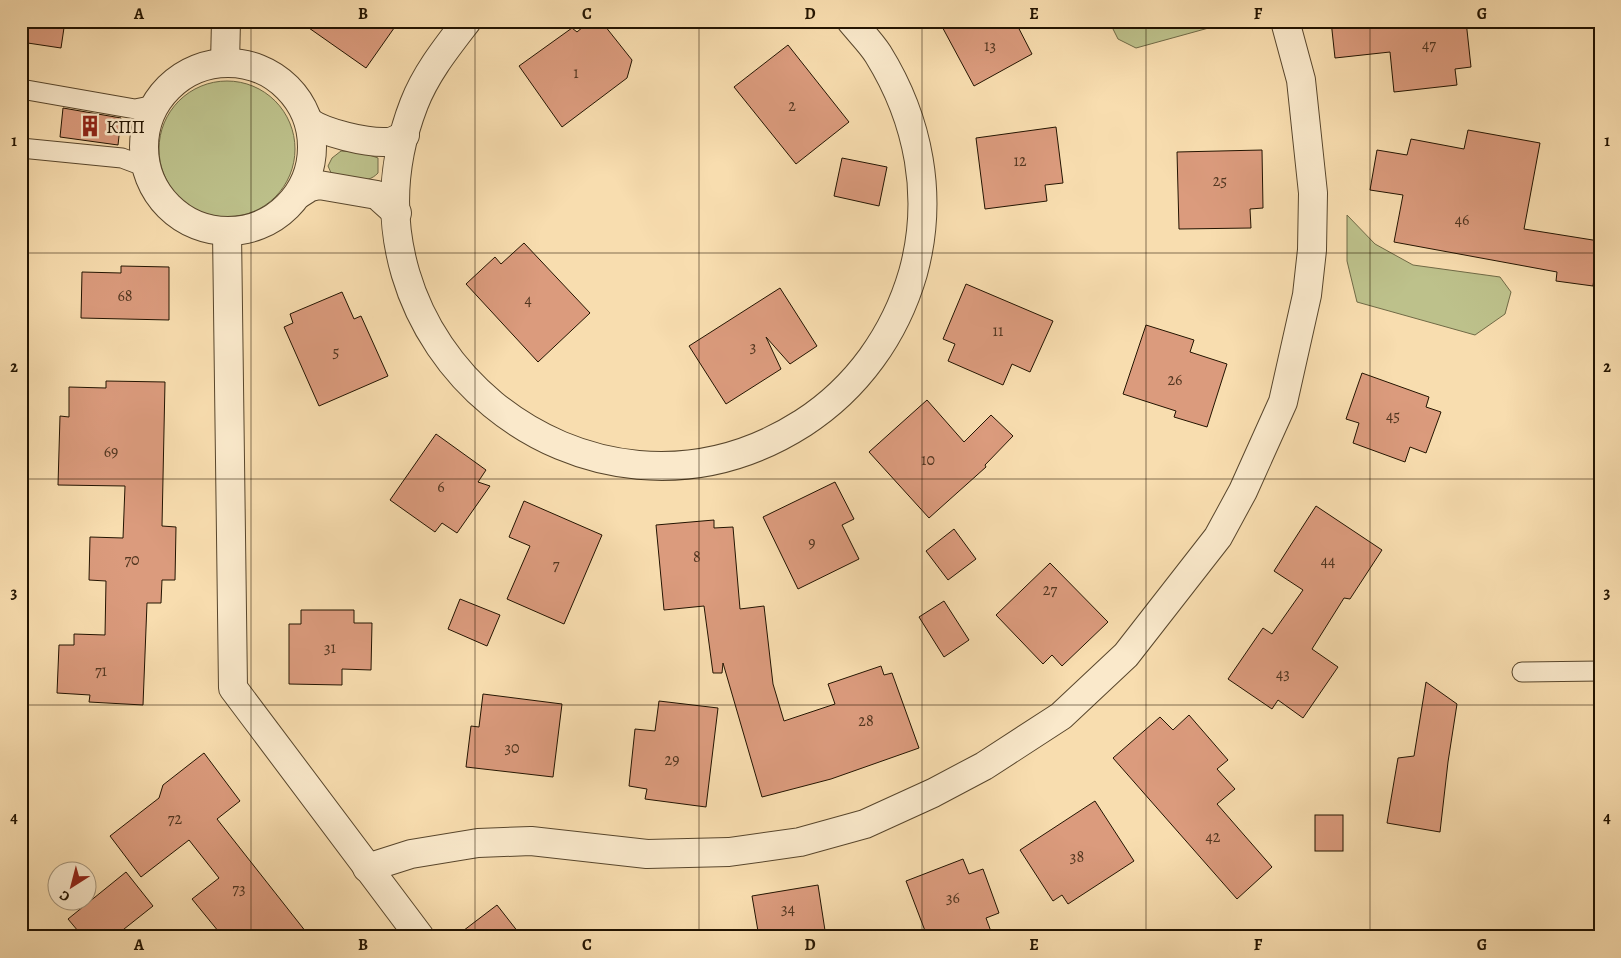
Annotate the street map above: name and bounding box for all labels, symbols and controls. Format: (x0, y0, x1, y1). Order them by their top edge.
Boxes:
text: A (133, 3, 145, 25)
text: B (358, 3, 368, 25)
text: C (582, 3, 592, 25)
text: D (804, 3, 816, 25)
text: E (1029, 3, 1039, 25)
text: F (1254, 3, 1263, 25)
text: G (1477, 3, 1487, 25)
house number: 47 (1422, 34, 1436, 56)
house number: 13 (984, 35, 996, 57)
house number: 1 (573, 62, 579, 84)
house number: 2 (788, 95, 796, 117)
building icon: КПП (77, 113, 103, 139)
place label: КПП (106, 114, 145, 140)
text: 1 (11, 130, 17, 152)
text: 1 (1604, 130, 1610, 152)
house number: 12 (1013, 150, 1027, 172)
house number: 25 (1213, 170, 1227, 192)
house number: 46 (1455, 209, 1469, 231)
house number: 68 (117, 285, 133, 307)
house number: 4 (524, 289, 532, 311)
house number: 11 (993, 320, 1004, 342)
house number: 3 (750, 336, 756, 358)
house number: 5 (333, 341, 340, 363)
text: 2 (10, 356, 18, 378)
text: 2 (1603, 356, 1611, 378)
house number: 26 (1168, 369, 1183, 391)
house number: 45 (1386, 405, 1400, 427)
house number: 69 (104, 441, 118, 463)
house number: 10 (921, 449, 935, 471)
house number: 6 (437, 476, 445, 498)
house number: 9 (808, 532, 816, 554)
house number: 8 (693, 546, 701, 568)
house number: 70 (124, 549, 140, 571)
house number: 44 (1321, 550, 1335, 572)
house number: 7 (553, 554, 560, 576)
house number: 27 (1043, 579, 1057, 601)
text: 3 (11, 582, 18, 604)
text: 3 (1604, 582, 1611, 604)
house number: 31 (324, 637, 337, 659)
house number: 71 (95, 660, 108, 682)
house number: 43 (1276, 663, 1290, 685)
house number: 28 (858, 710, 874, 732)
house number: 30 (504, 737, 520, 759)
house number: 29 (665, 749, 679, 771)
text: 4 (10, 807, 18, 829)
text: 4 (1603, 807, 1611, 829)
house number: 72 (168, 808, 183, 830)
house number: 42 (1206, 826, 1221, 848)
house number: 38 (1070, 846, 1084, 868)
north arrow (48, 860, 98, 910)
house number: 73 (232, 878, 246, 900)
text: С (55, 886, 74, 906)
house number: 36 (946, 887, 960, 909)
house number: 34 (781, 898, 795, 920)
text: A (133, 934, 145, 956)
text: B (358, 934, 368, 956)
text: C (582, 934, 592, 956)
text: D (804, 934, 816, 956)
text: E (1029, 934, 1039, 956)
text: F (1254, 934, 1263, 956)
text: G (1477, 934, 1487, 956)

